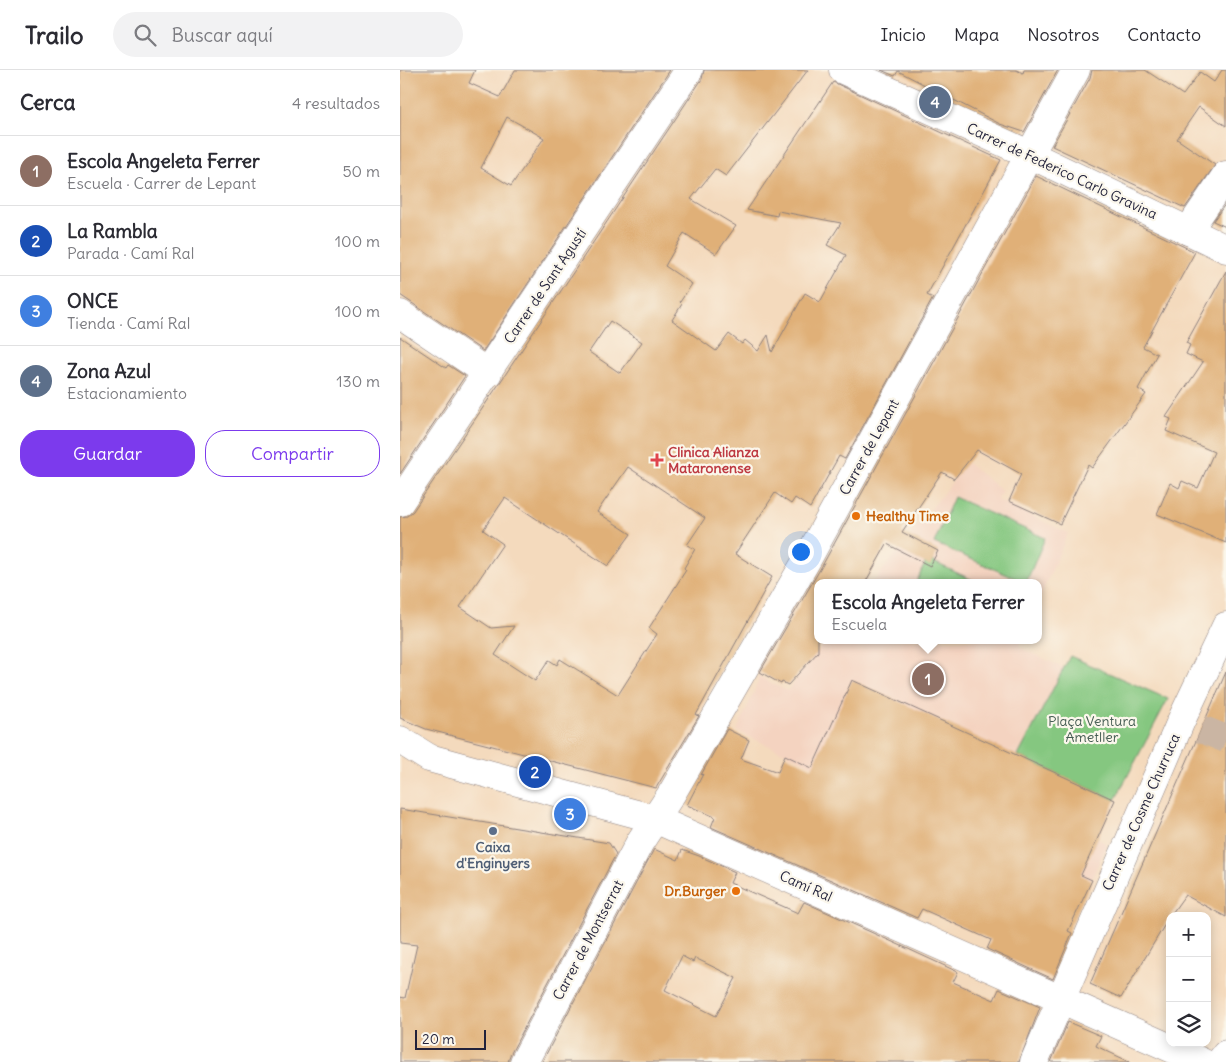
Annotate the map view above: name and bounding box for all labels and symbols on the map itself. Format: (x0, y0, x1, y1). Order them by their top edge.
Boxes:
pin: 4 (919, 83, 951, 121)
street label: Carrer de Federico Carlo Gravina (964, 119, 1160, 223)
street label: Carrer de Sant Agustí (500, 225, 590, 347)
street label: Carrer de Lepant (835, 396, 903, 498)
place label: Clinica Alianza Mataronense (668, 443, 759, 477)
marker: Clinica Alianza Mataronense (650, 453, 664, 467)
place label: Healthy Time (866, 507, 949, 525)
marker: Healthy Time (850, 510, 862, 522)
your location (788, 539, 814, 565)
pin: 1 (912, 660, 944, 698)
park label: Plaça Ventura Ametller (1048, 712, 1136, 746)
street label: Carrer de Cosme Churruca (1098, 731, 1184, 893)
pin: 2 (519, 753, 551, 791)
pin: 3 (554, 795, 586, 833)
marker: Caixa d'Enginyers (487, 825, 499, 837)
place label: Caixa d'Enginyers (456, 838, 530, 872)
street label: Camí Ral (777, 866, 835, 906)
street label: Carrer de Montserrat (549, 877, 627, 1003)
place label: Dr.Burger (664, 882, 726, 900)
marker: Dr.Burger (730, 885, 742, 897)
scale bar (415, 1027, 486, 1050)

